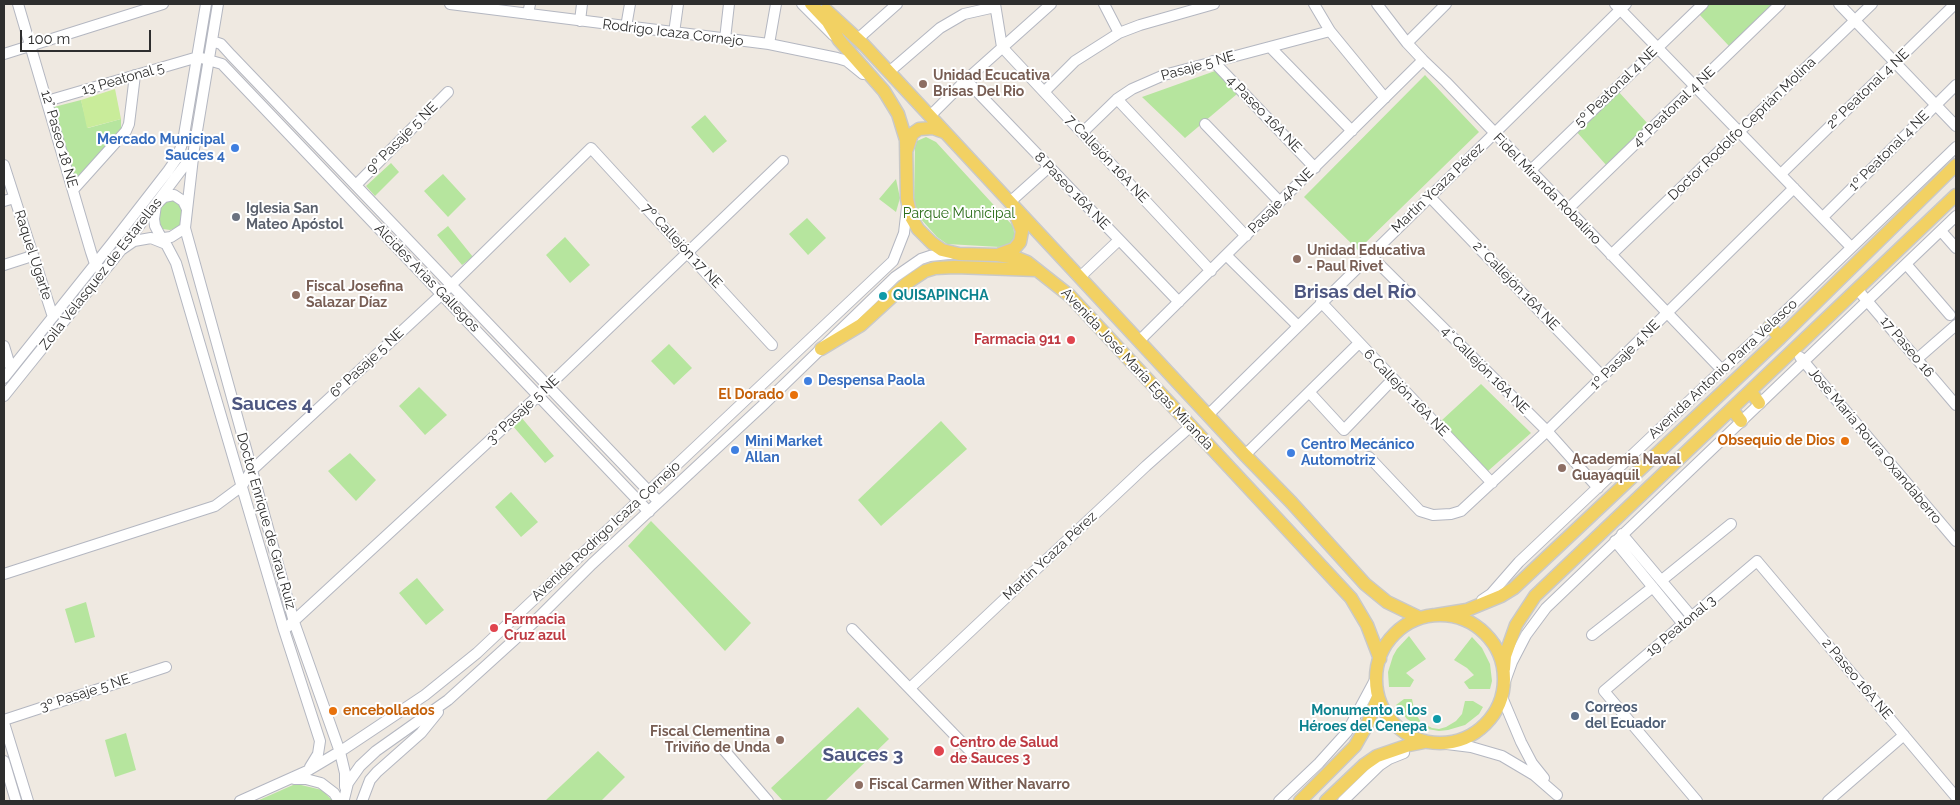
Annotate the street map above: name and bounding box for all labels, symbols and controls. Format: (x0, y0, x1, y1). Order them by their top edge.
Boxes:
street label: Rodrigo Icaza Cornejo (602, 16, 744, 50)
scale bar (22, 20, 154, 52)
text: 100 m (28, 30, 70, 48)
street label: 5º Peatonal 4 NE (1571, 43, 1661, 131)
street label: 2º Peatonal 4 NE (1823, 45, 1913, 133)
street label: Pasaje 5 NE (1159, 47, 1237, 85)
street label: Doctor Rodolfo Ceprián Molina (1665, 54, 1819, 204)
street label: 13 Peatonal 5 (80, 59, 166, 99)
street label: 4º Peatonal 4 NE (1629, 63, 1719, 151)
place label: Unidad Ecucativa Brisas Del Rio (933, 68, 1050, 100)
street label: 4 Paseo 16A NE (1223, 72, 1305, 156)
marker: Unidad Ecucativa Brisas Del Rio (917, 78, 929, 90)
street label: 12° Paseo 18 NE (37, 88, 81, 190)
street label: 9º Pasaje 5 NE (363, 99, 441, 177)
street label: 1º Peatonal 4 NE (1845, 107, 1933, 195)
street label: 7 Callejón 16A NE (1062, 112, 1152, 206)
street label: Fidel Miranda Robalino (1489, 130, 1605, 248)
place label: Mercado Municipal Sauces 4 (97, 132, 225, 164)
street label: Martín Ycaza Pérez (1388, 140, 1488, 236)
marker: Mercado Municipal Sauces 4 (229, 142, 241, 154)
street label: 8 Paseo 16A NE (1031, 149, 1113, 233)
street label: Pasaje 4A NE (1245, 165, 1317, 237)
street label: Zoila Velasquez de Estarellas (36, 195, 166, 353)
street label: 7º Callejón 17 NE (638, 200, 726, 292)
place label: Iglesia San Mateo Apóstol (246, 201, 343, 233)
park label: Parque Municipal (903, 206, 1015, 222)
street label: Raquel Ugarte (11, 208, 55, 302)
marker: Iglesia San Mateo Apóstol (230, 211, 242, 223)
street label: Alcides Arias Gallegos (371, 220, 483, 336)
street label: 2° Callejón 16A NE (1469, 238, 1563, 334)
place label: Unidad Educativa - Paul Rivet (1307, 243, 1425, 276)
marker: Unidad Educativa - Paul Rivet (1291, 253, 1303, 265)
place label: Fiscal Josefina Salazar Díaz (306, 279, 403, 312)
district label: Brisas del Río (1294, 281, 1416, 303)
street label: Avenida José María Egas Miranda (1057, 285, 1217, 453)
place label: QUISAPINCHA (893, 288, 989, 304)
marker: Fiscal Josefina Salazar Díaz (290, 289, 302, 301)
marker: QUISAPINCHA (877, 290, 889, 302)
street label: Avenida Antonio Parra Velasco (1645, 296, 1801, 442)
street label: 17 Paseo 16 (1877, 313, 1937, 381)
street label: 1º Pasaje 4 NE (1587, 317, 1663, 393)
street label: 4° Callejón 16A NE (1437, 322, 1533, 418)
street label: 6º Pasaje 5 NE (327, 325, 407, 401)
place label: Farmacia 911 (974, 332, 1061, 348)
marker: Farmacia 911 (1065, 334, 1077, 346)
street label: 6 Callejón 16A NE (1360, 346, 1452, 440)
street label: José María Roura Oxandaberro (1805, 365, 1945, 527)
street label: 3º Pasaje 5 NE (483, 372, 563, 448)
place label: Despensa Paola (818, 373, 925, 389)
marker: Despensa Paola (802, 375, 814, 387)
place label: El Dorado (718, 387, 784, 403)
marker: El Dorado (788, 389, 800, 401)
district label: Sauces 4 (231, 393, 313, 415)
street label: Doctor Enrique de Grau Ruiz (233, 431, 299, 611)
place label: Obsequio de Dios (1718, 433, 1835, 449)
place label: Mini Market Allan (745, 434, 823, 467)
marker: Obsequio de Dios (1839, 435, 1851, 447)
place label: Centro Mecánico Automotriz (1301, 437, 1415, 470)
marker: Mini Market Allan (729, 444, 741, 456)
marker: Centro Mecánico Automotriz (1285, 447, 1297, 459)
place label: Academia Naval Guayaquil (1572, 452, 1681, 484)
street label: Avenida Rodrigo Icaza Cornejo (528, 458, 684, 604)
marker: Academia Naval Guayaquil (1556, 462, 1568, 474)
street label: Martín Ycaza Pérez (1000, 508, 1100, 604)
street label: 19 Peatonal 3 (1643, 592, 1719, 660)
place label: Farmacia Cruz azul (504, 612, 566, 644)
marker: Farmacia Cruz azul (488, 622, 500, 634)
street label: 2 Paseo 16A NE (1818, 635, 1896, 723)
street label: 3º Pasaje 5 NE (38, 671, 132, 715)
place label: Correos del Ecuador (1585, 700, 1666, 732)
place label: encebollados (343, 703, 435, 719)
place label: Monumento a los Héroes del Cenepa (1299, 703, 1427, 736)
marker: encebollados (327, 705, 339, 717)
marker: Correos del Ecuador (1569, 710, 1581, 722)
marker: Monumento a los Héroes del Cenepa (1431, 713, 1443, 725)
place label: Fiscal Clementina Triviño de Unda (650, 724, 770, 756)
marker: Fiscal Clementina Triviño de Unda (774, 734, 786, 746)
place label: Centro de Salud de Sauces 3 (950, 735, 1058, 768)
district label: Sauces 3 (823, 744, 903, 766)
marker: Centro de Salud de Sauces 3 (932, 744, 946, 758)
place label: Fiscal Carmen Wither Navarro (869, 777, 1070, 793)
marker: Fiscal Carmen Wither Navarro (853, 779, 865, 791)

